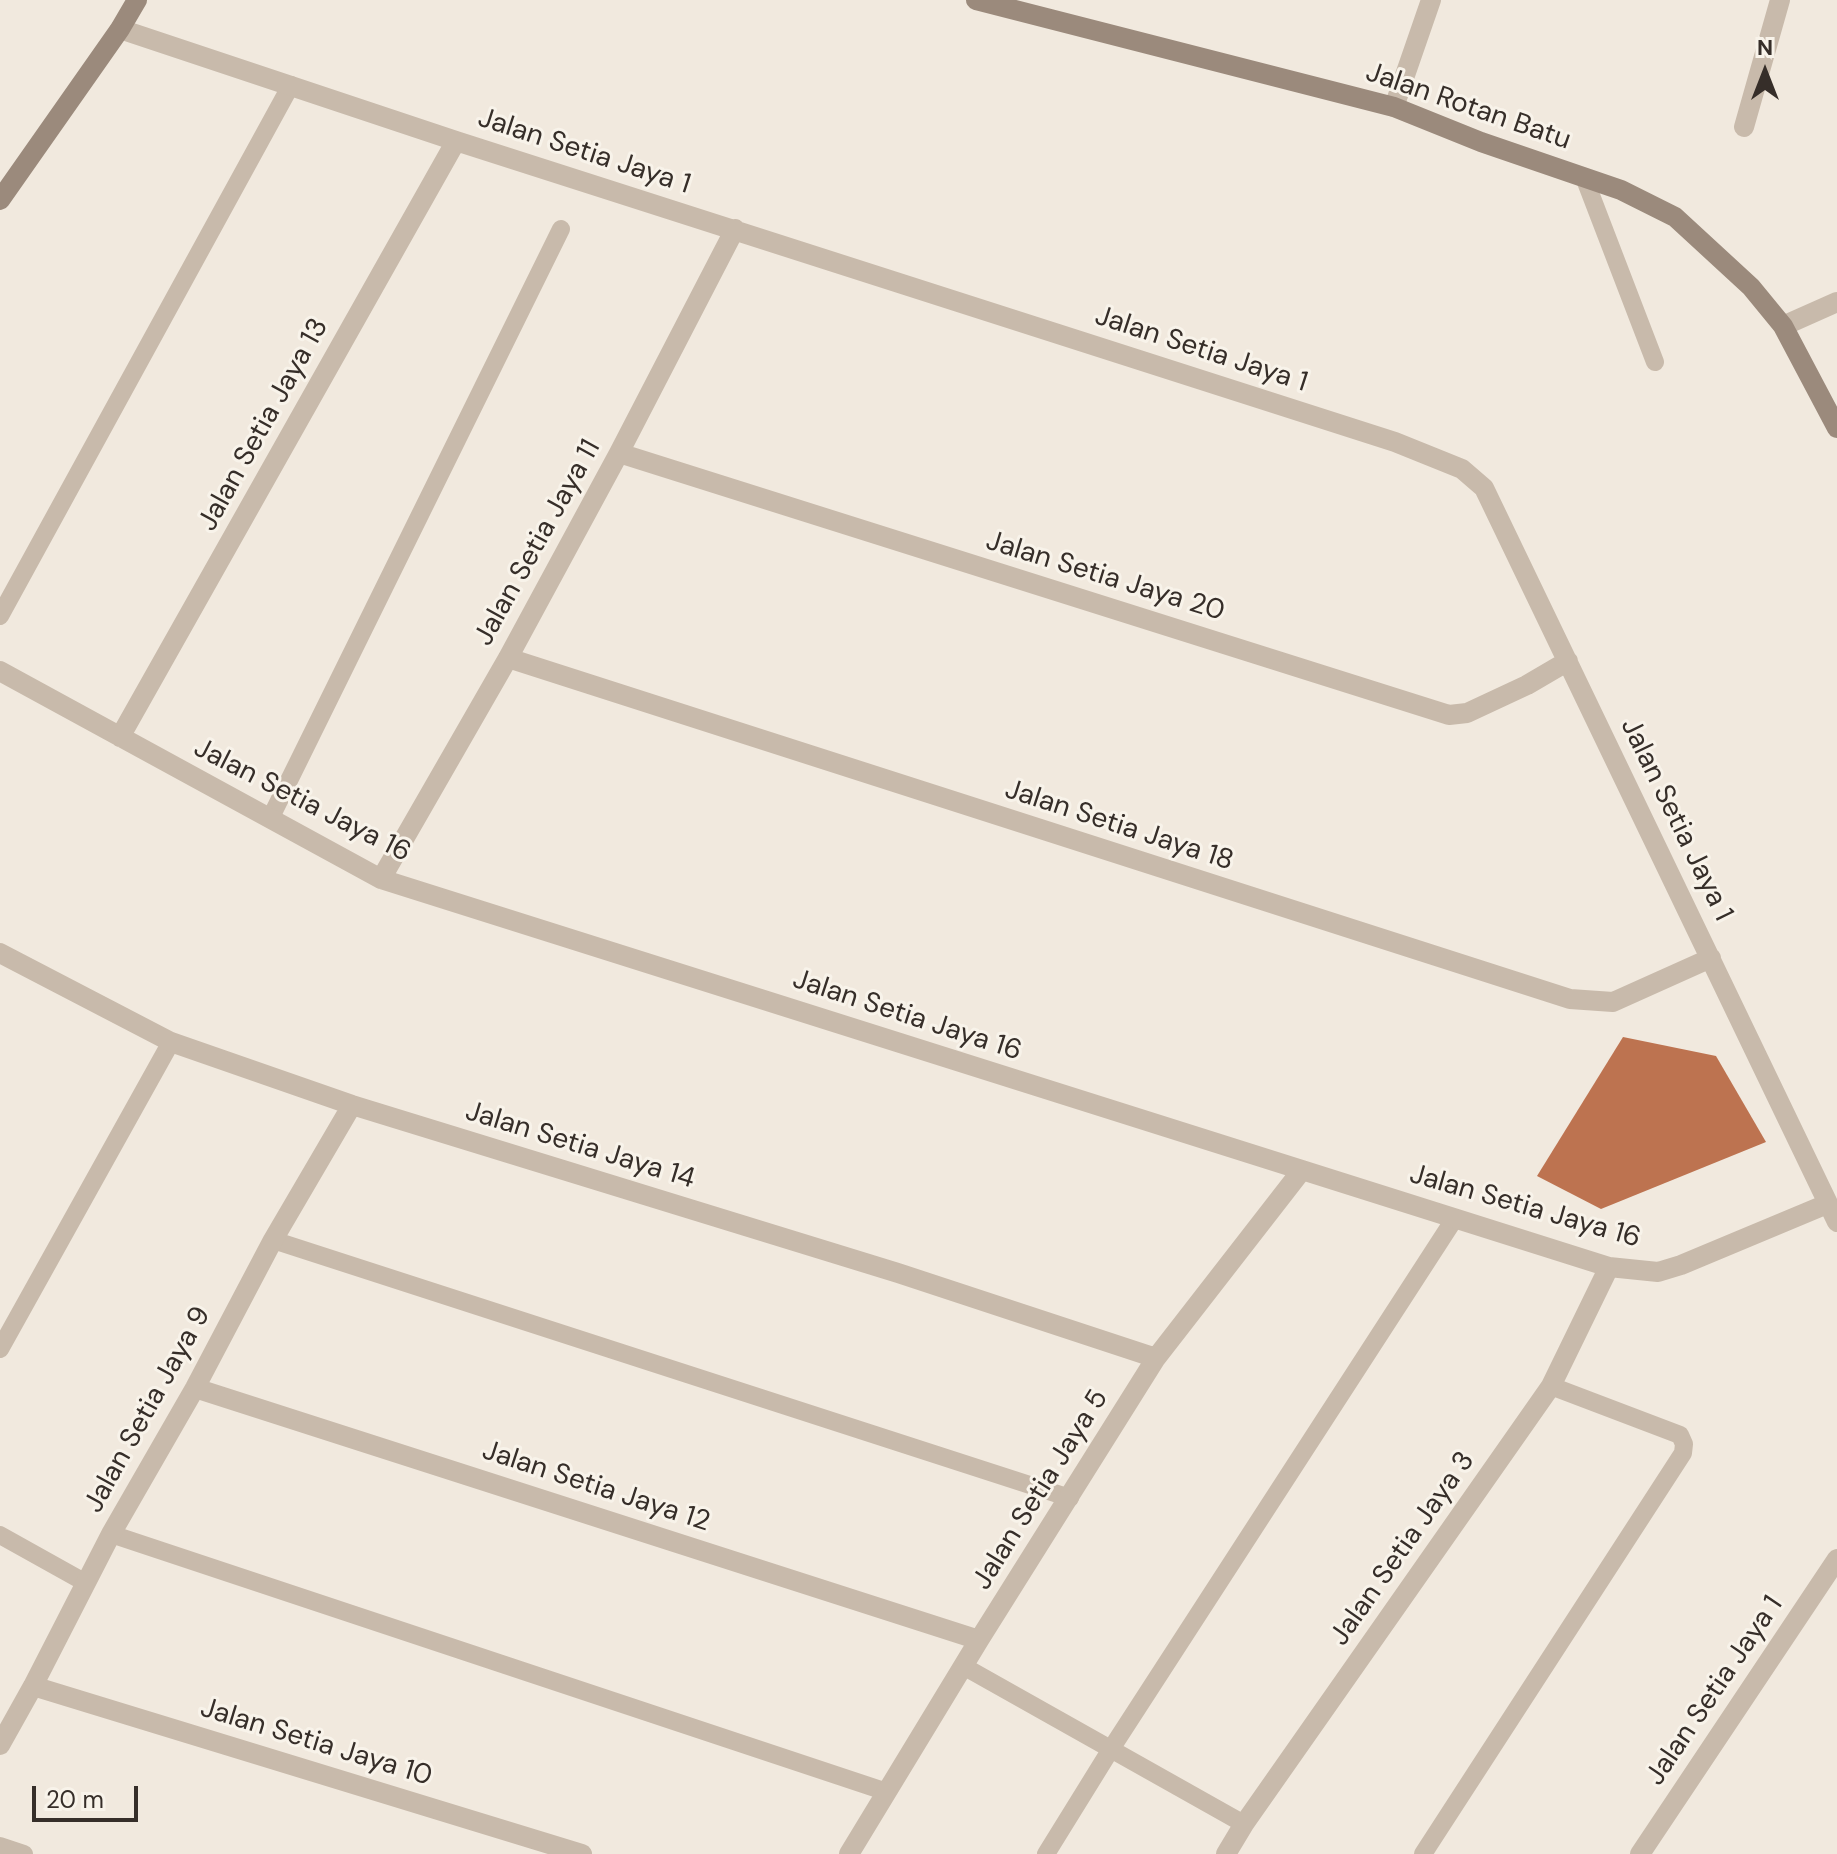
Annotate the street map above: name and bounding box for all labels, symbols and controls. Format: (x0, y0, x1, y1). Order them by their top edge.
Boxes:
north arrow (1725, 32, 1805, 112)
text: N (1757, 33, 1773, 62)
street label: Jalan Rotan Batu (1361, 56, 1575, 158)
street label: Jalan Setia Jaya 1 (474, 102, 694, 202)
street label: Jalan Setia Jaya 1 (1091, 300, 1311, 400)
street label: Jalan Setia Jaya 13 (192, 313, 336, 537)
street label: Jalan Setia Jaya 11 (468, 434, 608, 652)
street label: Jalan Setia Jaya 20 (982, 525, 1228, 629)
street label: Jalan Setia Jaya 1 (1612, 713, 1740, 927)
street label: Jalan Setia Jaya 16 (188, 732, 416, 870)
street label: Jalan Setia Jaya 18 (1000, 773, 1238, 879)
street label: Jalan Setia Jaya 16 (788, 963, 1026, 1069)
street label: Jalan Setia Jaya 14 (461, 1095, 699, 1197)
street label: Jalan Setia Jaya 16 (1406, 1158, 1644, 1256)
street label: Jalan Setia Jaya 9 (78, 1301, 218, 1519)
street label: Jalan Setia Jaya 5 (966, 1384, 1116, 1596)
street label: Jalan Setia Jaya 12 (478, 1434, 714, 1540)
street label: Jalan Setia Jaya 3 (1324, 1446, 1482, 1652)
street label: Jalan Setia Jaya 1 (1639, 1590, 1791, 1792)
street label: Jalan Setia Jaya 10 (196, 1692, 436, 1794)
scale bar (36, 1770, 142, 1820)
text: 20 m (46, 1784, 104, 1815)

